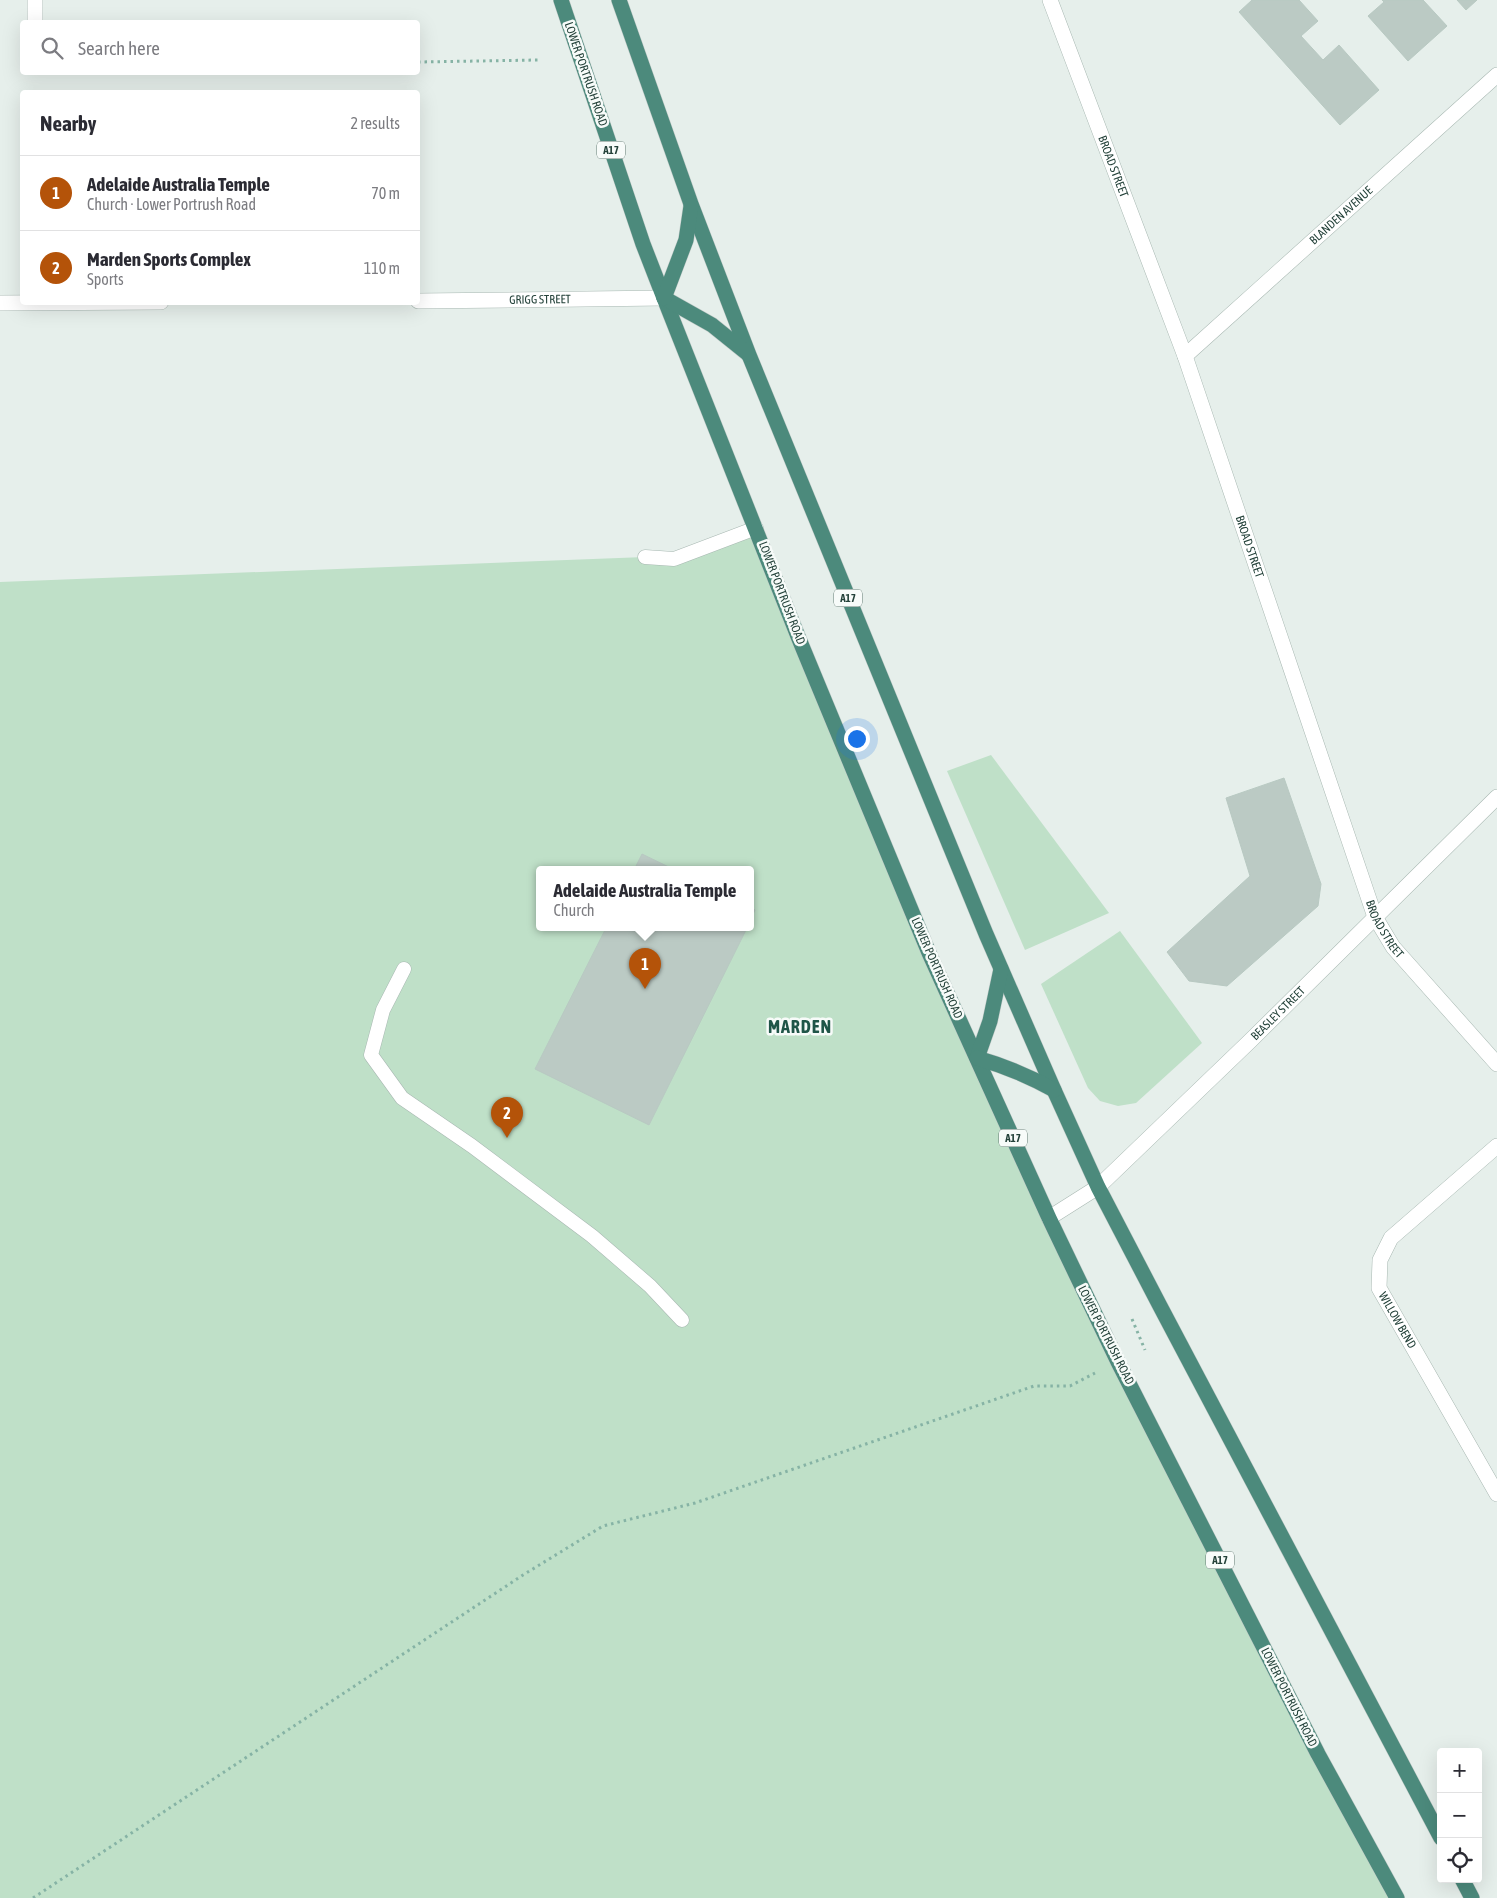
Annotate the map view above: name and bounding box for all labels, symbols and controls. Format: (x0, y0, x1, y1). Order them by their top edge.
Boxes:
search box (20, 20, 420, 75)
street label: LOWER PORTRUSH ROAD (562, 20, 610, 128)
icon: search (38, 34, 66, 62)
text: Search here (78, 37, 160, 59)
text: Nearby (40, 111, 96, 135)
text: 2 results (350, 114, 400, 132)
street label: BROAD STREET (1095, 134, 1131, 200)
road number: A17 (597, 142, 625, 158)
text: Adelaide Australia Temple (87, 173, 270, 195)
text: 1 (52, 184, 60, 202)
text: 70 m (371, 184, 400, 202)
street label: BLANDEN AVENUE (1307, 184, 1375, 247)
text: Church · Lower Portrush Road (87, 195, 256, 213)
text: Marden Sports Complex (87, 248, 251, 270)
text: 2 (52, 259, 60, 277)
text: 110 m (364, 259, 400, 277)
text: Sports (87, 270, 124, 288)
street label: GRIGG STREET (509, 292, 572, 307)
street label: BROAD STREET (1233, 514, 1267, 580)
street label: LOWER PORTRUSH ROAD (756, 540, 808, 647)
road number: A17 (834, 590, 862, 606)
your location (844, 726, 870, 752)
popup (536, 866, 754, 931)
text: Adelaide Australia Temple (554, 879, 736, 901)
street label: BROAD STREET (1363, 898, 1407, 961)
text: Church (554, 901, 595, 919)
street label: LOWER PORTRUSH ROAD (908, 915, 966, 1021)
pin: 1 (629, 948, 661, 989)
street label: BEASLEY STREET (1248, 983, 1308, 1043)
district label: MARDEN (768, 1016, 832, 1037)
pin: 2 (491, 1097, 523, 1138)
road number: A17 (999, 1130, 1027, 1146)
street label: LOWER PORTRUSH ROAD (1075, 1283, 1137, 1387)
street label: WILLOW BEND (1376, 1289, 1419, 1351)
road number: A17 (1206, 1552, 1234, 1568)
street label: LOWER PORTRUSH ROAD (1258, 1645, 1320, 1749)
map controls (1437, 1748, 1482, 1883)
button: + (1437, 1748, 1482, 1793)
button: − (1437, 1793, 1482, 1838)
button: locate (1437, 1838, 1482, 1883)

